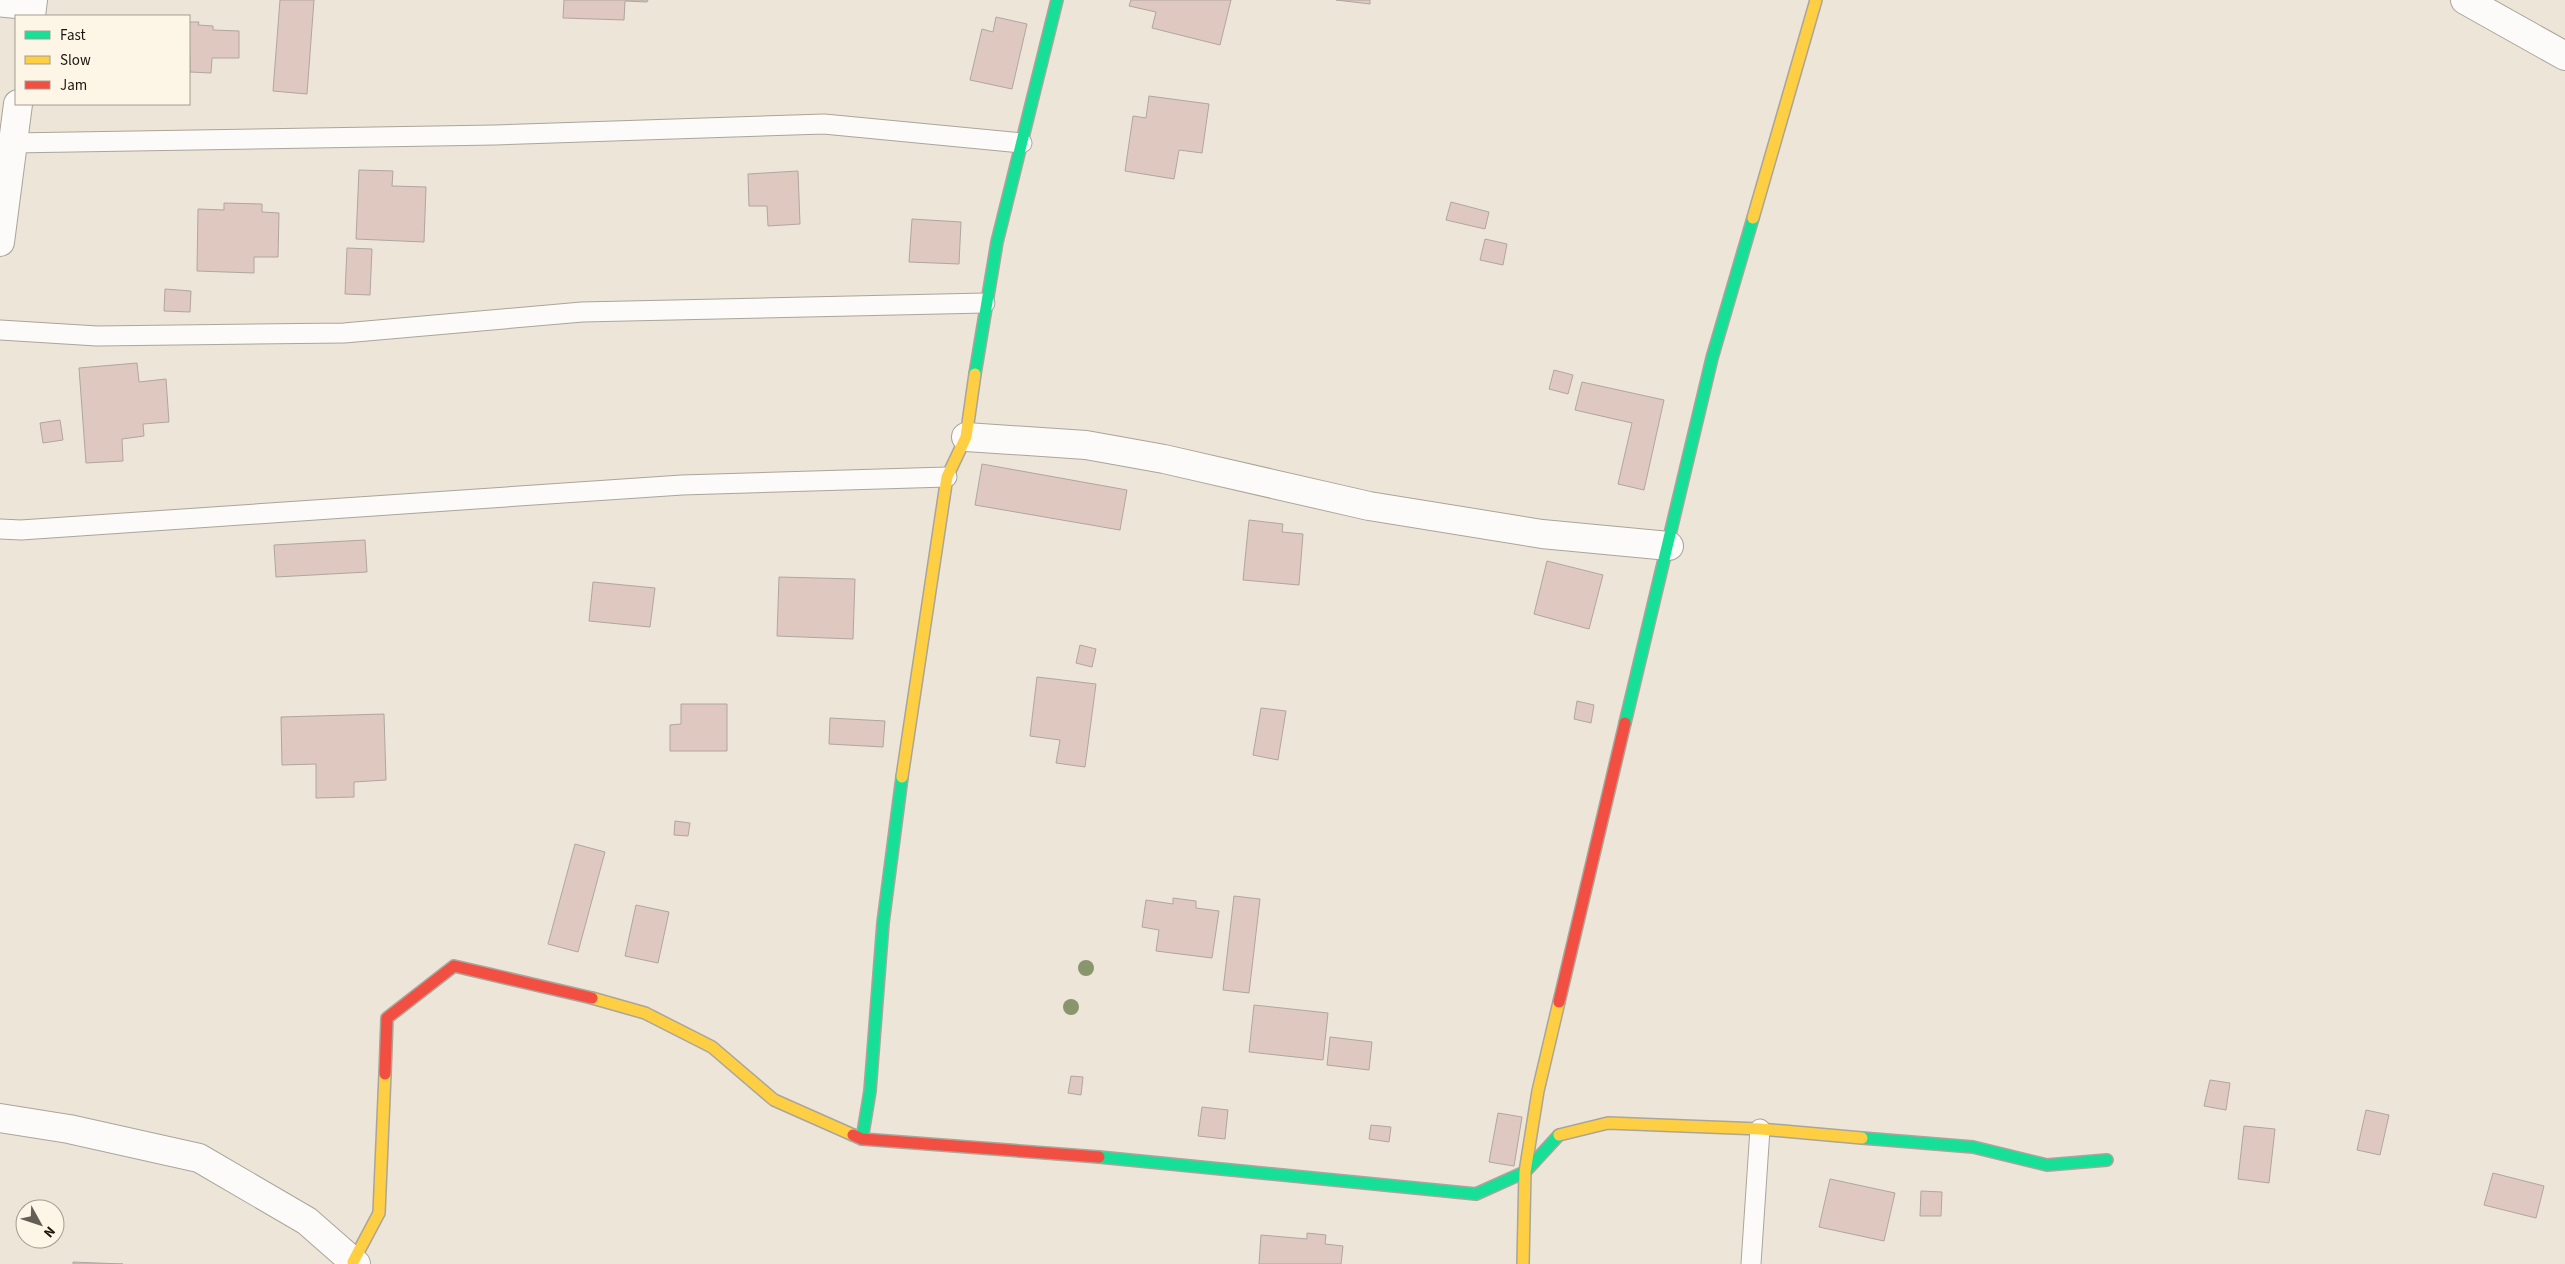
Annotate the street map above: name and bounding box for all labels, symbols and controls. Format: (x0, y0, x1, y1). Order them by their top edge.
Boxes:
legend (15, 15, 190, 105)
text: Fast (60, 25, 86, 46)
text: Slow (60, 50, 91, 71)
text: Jam (60, 75, 87, 96)
north arrow (15, 1199, 65, 1249)
text: N (39, 1222, 60, 1242)

